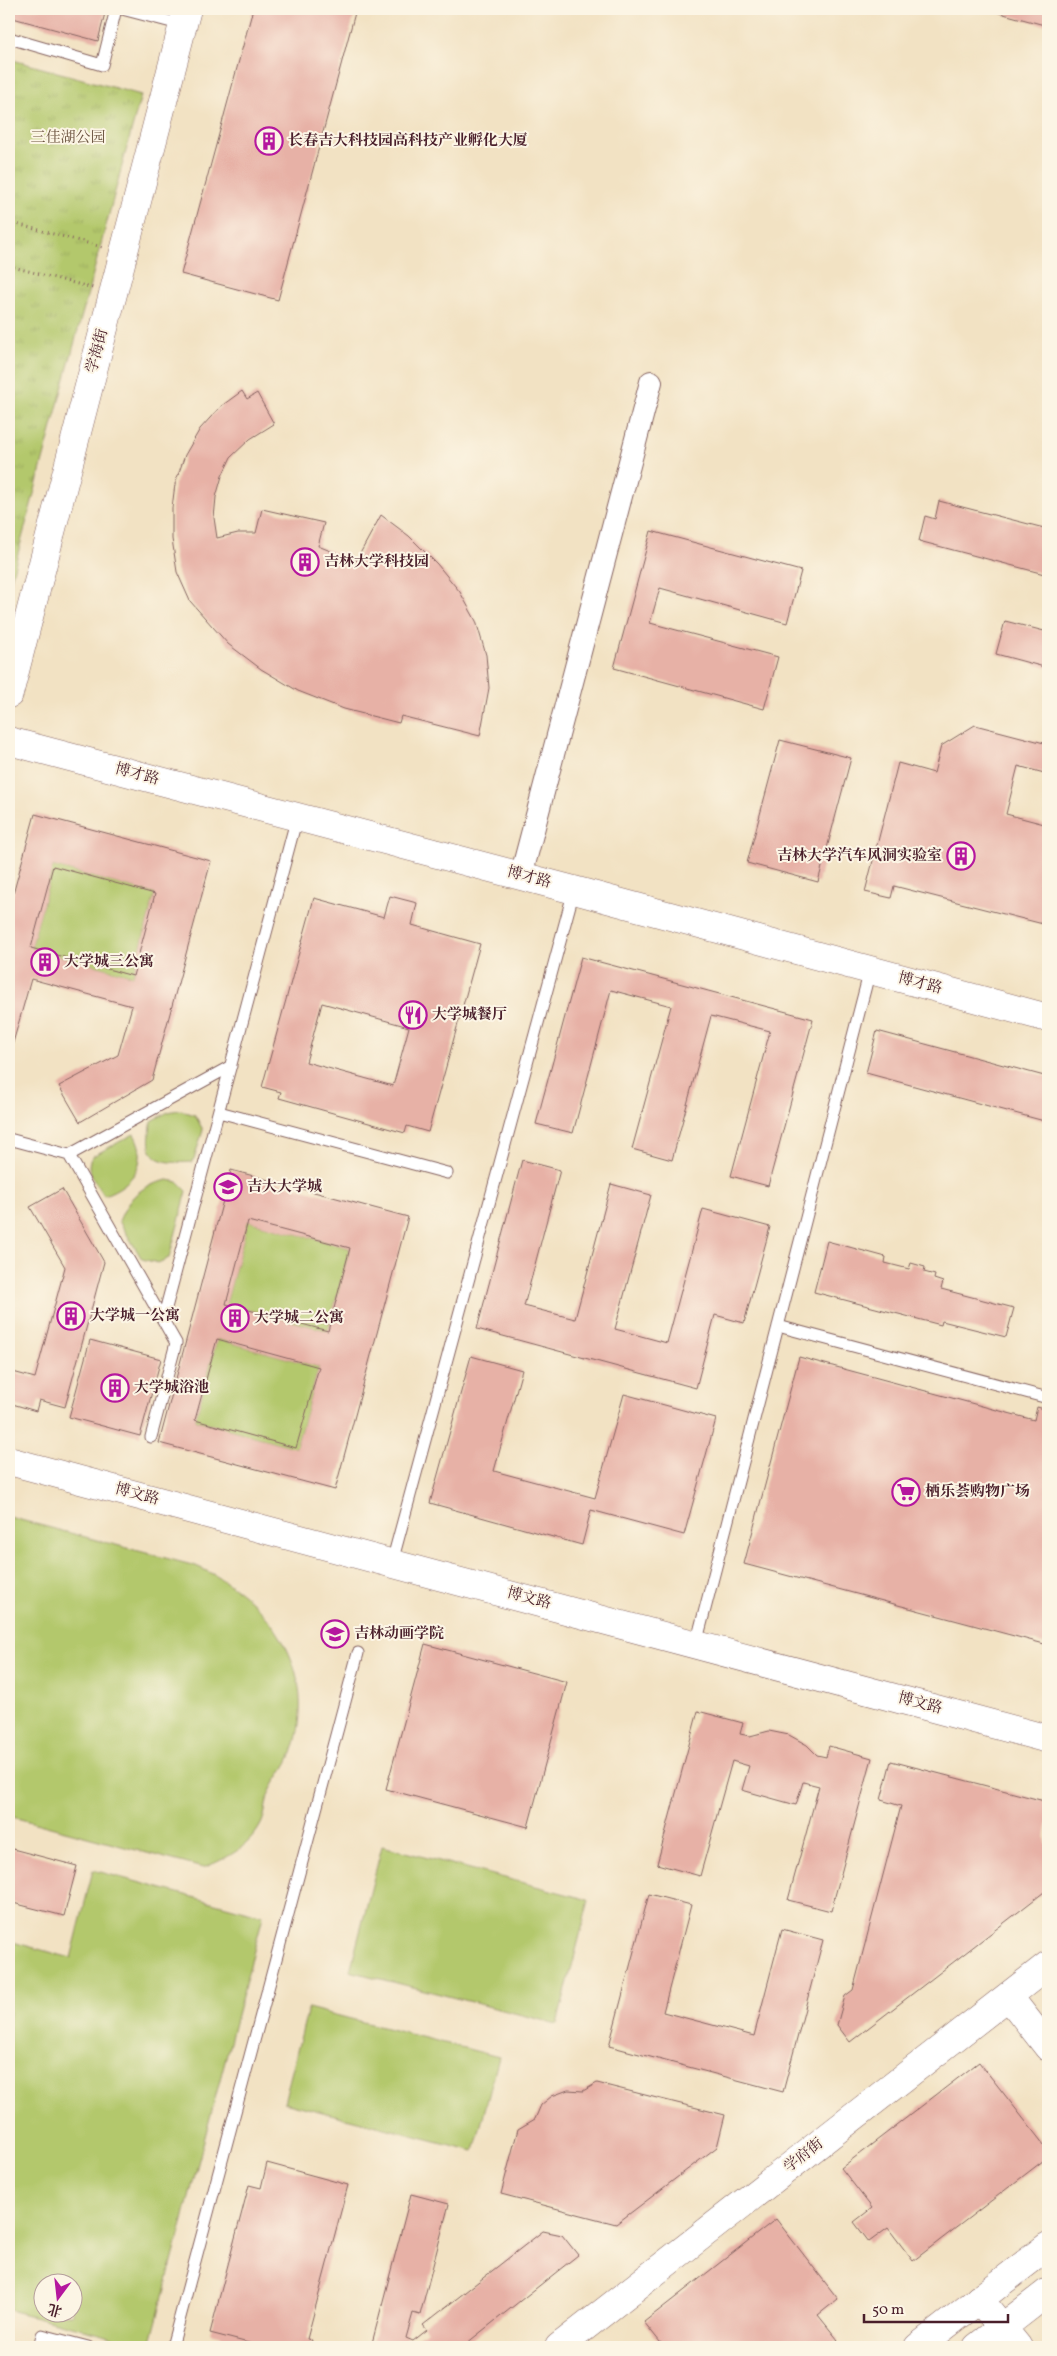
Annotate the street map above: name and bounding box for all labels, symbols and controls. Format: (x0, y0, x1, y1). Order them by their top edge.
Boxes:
building icon: 长春吉大科技园高科技产业孵化大厦 (254, 126, 284, 156)
park label: 三佳湖公园 (30, 128, 106, 149)
place label: 长春吉大科技园高科技产业孵化大厦 (288, 131, 528, 152)
street label: 学海街 (82, 327, 114, 375)
building icon: 吉林大学科技园 (290, 547, 320, 577)
place label: 吉林大学科技园 (324, 552, 429, 573)
street label: 博才路 (113, 759, 161, 791)
building icon: 吉林大学汽车风洞实验室 (946, 841, 976, 871)
place label: 吉林大学汽车风洞实验室 (777, 846, 942, 867)
street label: 博才路 (505, 862, 553, 894)
building icon: 大学城三公寓 (30, 947, 60, 977)
place label: 大学城三公寓 (64, 952, 154, 973)
street label: 博才路 (896, 968, 944, 1000)
restaurant icon: 大学城餐厅 (398, 1000, 428, 1030)
place label: 大学城餐厅 (432, 1005, 507, 1026)
school or university icon: 吉大大学城 (213, 1172, 243, 1202)
place label: 吉大大学城 (247, 1177, 322, 1198)
building icon: 大学城一公寓 (56, 1301, 86, 1331)
building icon: 大学城二公寓 (220, 1303, 250, 1333)
place label: 大学城一公寓 (90, 1306, 180, 1327)
place label: 大学城二公寓 (254, 1308, 344, 1329)
building icon: 大学城浴池 (100, 1373, 130, 1403)
place label: 大学城浴池 (134, 1378, 209, 1399)
supermarket icon: 栖乐荟购物广场 (891, 1477, 921, 1507)
street label: 博文路 (113, 1479, 161, 1511)
place label: 栖乐荟购物广场 (925, 1482, 1030, 1503)
street label: 博文路 (505, 1583, 553, 1615)
school or university icon: 吉林动画学院 (320, 1619, 350, 1649)
place label: 吉林动画学院 (354, 1624, 444, 1645)
street label: 博文路 (896, 1688, 944, 1720)
street label: 学府街 (780, 2134, 828, 2178)
north arrow (32, 2274, 82, 2324)
scale bar (864, 2291, 1008, 2323)
text: 北 (46, 2298, 64, 2320)
text: 50 m (872, 2300, 904, 2321)

